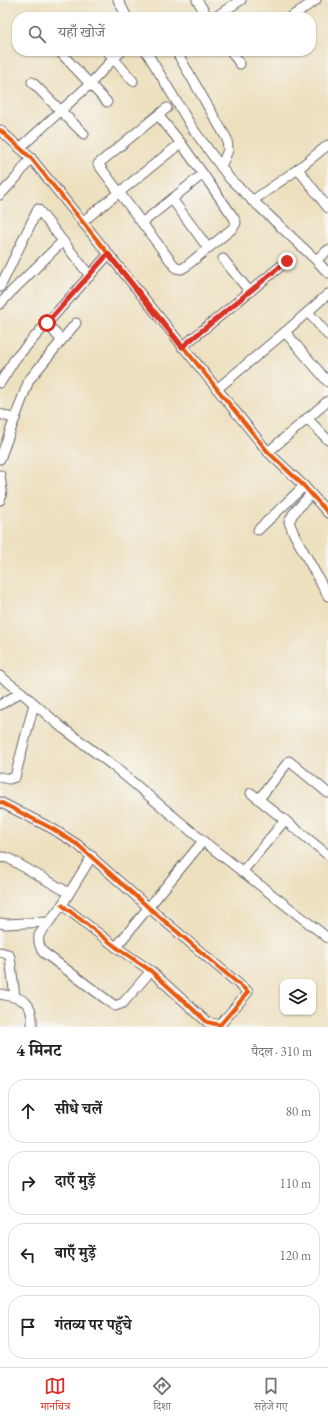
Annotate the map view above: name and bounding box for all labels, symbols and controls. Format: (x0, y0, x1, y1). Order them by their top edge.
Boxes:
search box (12, 12, 316, 56)
text: यहाँ खोजें (58, 22, 105, 41)
icon: search (26, 23, 48, 45)
route end (278, 252, 296, 270)
route start (38, 314, 56, 332)
map controls (280, 979, 316, 1015)
button: layers (280, 979, 316, 1015)
text: 4 मिनट (16, 1039, 61, 1061)
text: पैदल · 310 m (252, 1043, 312, 1060)
text: सीधे चलें (55, 1099, 102, 1118)
icon: ahead (17, 1100, 39, 1122)
text: 80 m (286, 1103, 311, 1120)
text: दाएँ मुड़ें (55, 1171, 95, 1190)
icon: right (17, 1172, 39, 1194)
text: 110 m (280, 1175, 311, 1192)
text: बाएँ मुड़ें (55, 1243, 96, 1262)
icon: left (17, 1244, 39, 1266)
text: 120 m (280, 1247, 311, 1264)
text: गंतव्य पर पहुँचे (55, 1315, 132, 1334)
icon: arrive (17, 1316, 39, 1338)
tab: मानचित्र (40, 1375, 70, 1417)
tab: दिशा (151, 1375, 173, 1417)
tab: सहेजे गए (254, 1375, 288, 1417)

